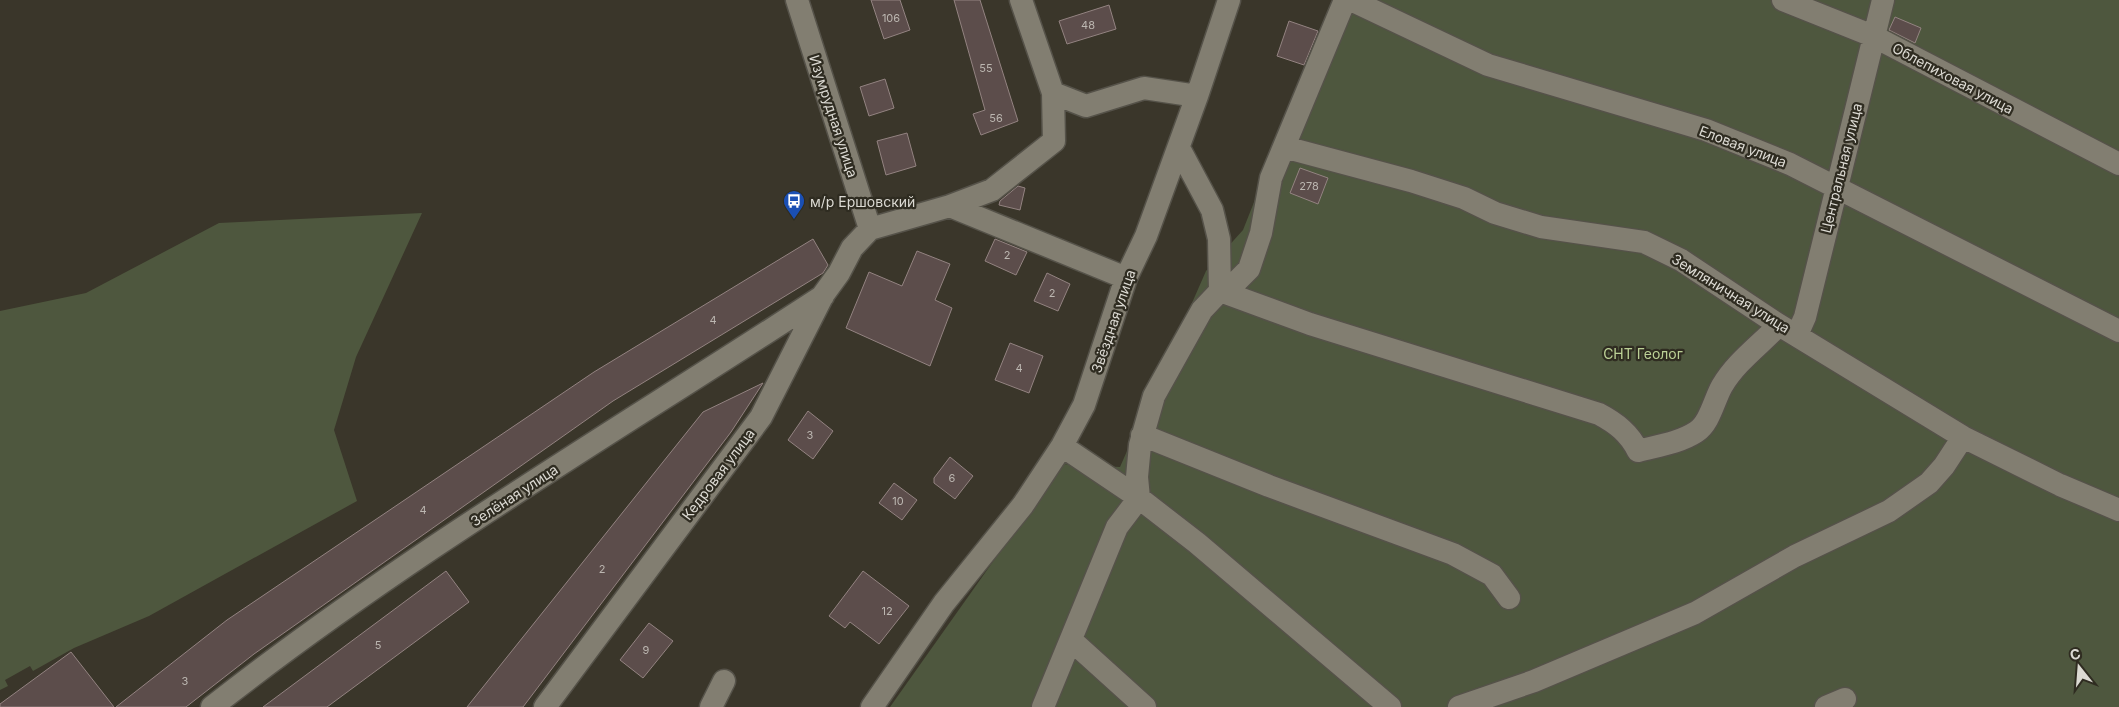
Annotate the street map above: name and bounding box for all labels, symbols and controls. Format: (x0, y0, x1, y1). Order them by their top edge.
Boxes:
house number: 106 (882, 11, 900, 25)
house number: 48 (1081, 18, 1095, 32)
street label: Облепиховая улица (1890, 39, 2016, 117)
street label: Изумрудная улица (806, 53, 862, 179)
house number: 55 (979, 61, 993, 75)
street label: Центральная улица (1817, 101, 1865, 235)
house number: 56 (989, 111, 1003, 125)
street label: Еловая улица (1697, 122, 1789, 170)
house number: 278 (1299, 179, 1319, 193)
bus stop icon: м/р Ершовский (782, 189, 806, 220)
place label: м/р Ершовский (810, 193, 915, 210)
house number: 2 (1004, 248, 1010, 262)
street label: Земляничная улица (1669, 250, 1793, 336)
street label: Звёздная улица (1087, 267, 1139, 375)
house number: 2 (1049, 286, 1055, 300)
house number: 4 (709, 313, 717, 327)
park label: СНТ Геолог (1603, 345, 1683, 362)
house number: 4 (1015, 361, 1023, 375)
street label: Кедровая улица (678, 425, 758, 523)
house number: 3 (807, 428, 814, 442)
street label: Зелёная улица (467, 460, 561, 530)
house number: 6 (949, 471, 956, 485)
house number: 10 (892, 494, 904, 508)
house number: 4 (419, 503, 427, 517)
house number: 2 (599, 562, 605, 576)
house number: 12 (881, 604, 893, 618)
house number: 5 (375, 638, 382, 652)
north arrow (2054, 642, 2104, 692)
house number: 9 (643, 643, 650, 657)
text: С (2068, 644, 2082, 664)
house number: 3 (182, 674, 189, 688)

